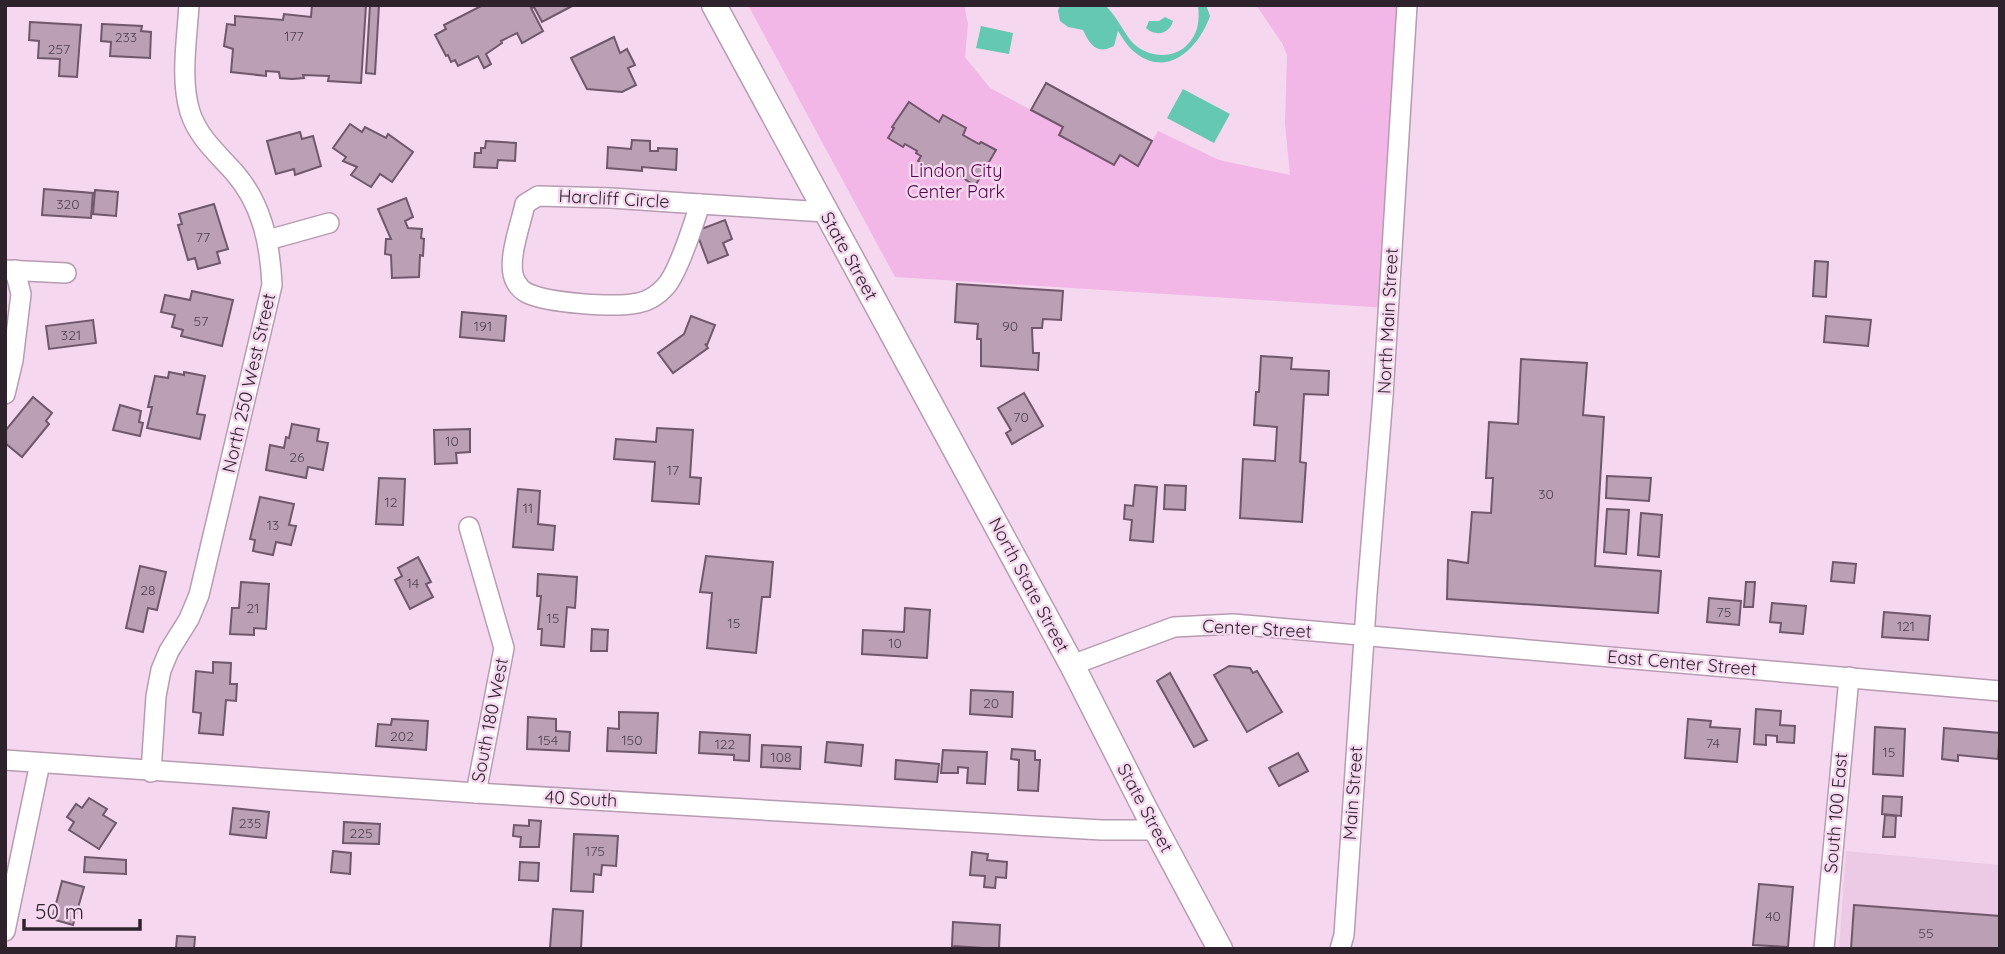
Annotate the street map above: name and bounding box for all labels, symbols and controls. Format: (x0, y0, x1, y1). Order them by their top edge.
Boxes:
house number: 177 (284, 27, 304, 45)
house number: 233 (115, 28, 137, 46)
house number: 257 (48, 40, 70, 58)
park label: Lindon City Center Park (907, 159, 1005, 203)
street label: Harcliff Circle (558, 184, 670, 213)
house number: 320 (56, 195, 80, 213)
street label: State Street (816, 208, 883, 304)
house number: 77 (196, 228, 210, 246)
street label: North Main Street (1372, 247, 1403, 395)
street label: North 250 West Street (217, 291, 280, 475)
house number: 57 (194, 312, 208, 330)
house number: 191 (474, 317, 492, 335)
house number: 90 (1002, 317, 1018, 335)
house number: 321 (61, 326, 81, 344)
house number: 70 (1013, 408, 1029, 426)
house number: 10 (445, 432, 459, 450)
house number: 26 (289, 448, 305, 466)
house number: 17 (667, 461, 679, 479)
house number: 30 (1538, 485, 1554, 503)
house number: 12 (385, 493, 398, 511)
house number: 11 (523, 499, 533, 517)
street label: North State Street (984, 513, 1075, 656)
house number: 13 (267, 516, 279, 534)
house number: 14 (407, 574, 419, 592)
house number: 28 (140, 581, 156, 599)
house number: 21 (247, 599, 259, 617)
house number: 75 (1717, 603, 1731, 621)
house number: 15 (547, 609, 559, 627)
house number: 15 (728, 614, 740, 632)
street label: Center Street (1202, 614, 1312, 643)
house number: 121 (1897, 617, 1915, 635)
house number: 10 (888, 634, 902, 652)
street label: East Center Street (1606, 645, 1758, 681)
street label: South 180 West (466, 656, 513, 784)
house number: 20 (983, 694, 999, 712)
house number: 202 (390, 727, 414, 745)
house number: 154 (538, 731, 558, 749)
house number: 150 (621, 731, 643, 749)
house number: 74 (1706, 734, 1720, 752)
house number: 122 (715, 735, 736, 753)
house number: 15 (1883, 743, 1895, 761)
street label: Main Street (1338, 745, 1367, 841)
house number: 108 (770, 748, 792, 766)
street label: South 100 East (1819, 752, 1852, 874)
street label: State Street (1112, 759, 1178, 856)
street label: 40 South (544, 785, 618, 812)
house number: 235 (239, 814, 261, 832)
house number: 225 (349, 824, 373, 842)
house number: 175 (585, 842, 605, 860)
scale bar (24, 888, 140, 932)
text: 50 m (35, 898, 84, 924)
house number: 40 (1765, 907, 1781, 925)
house number: 55 (1918, 924, 1934, 942)

